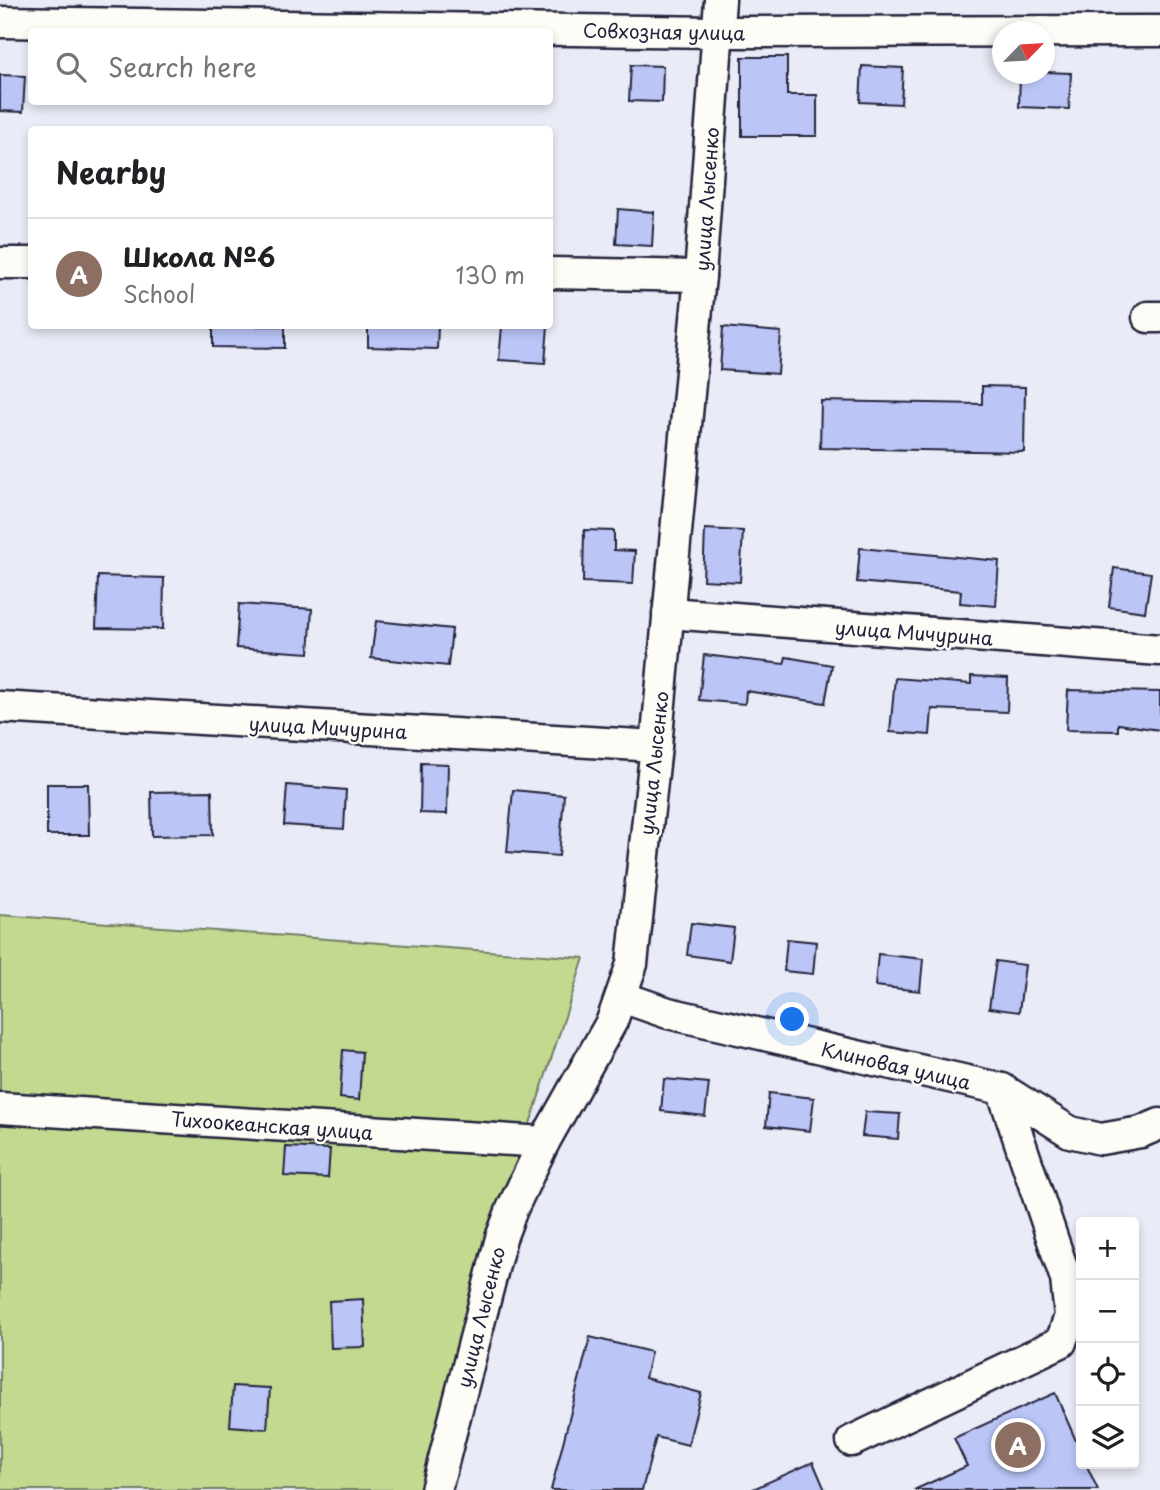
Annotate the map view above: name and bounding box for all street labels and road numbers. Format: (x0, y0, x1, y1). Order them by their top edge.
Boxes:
street label: Совхозная улица (583, 16, 745, 46)
street label: улица Лысенко (687, 126, 725, 272)
street label: улица Мичурина (834, 613, 994, 651)
street label: улица Лысенко (632, 690, 674, 836)
street label: улица Мичурина (248, 709, 408, 745)
street label: Клиновая улица (818, 1034, 974, 1096)
street label: Тихоокеанская улица (170, 1104, 374, 1146)
street label: улица Лысенко (449, 1244, 511, 1390)

